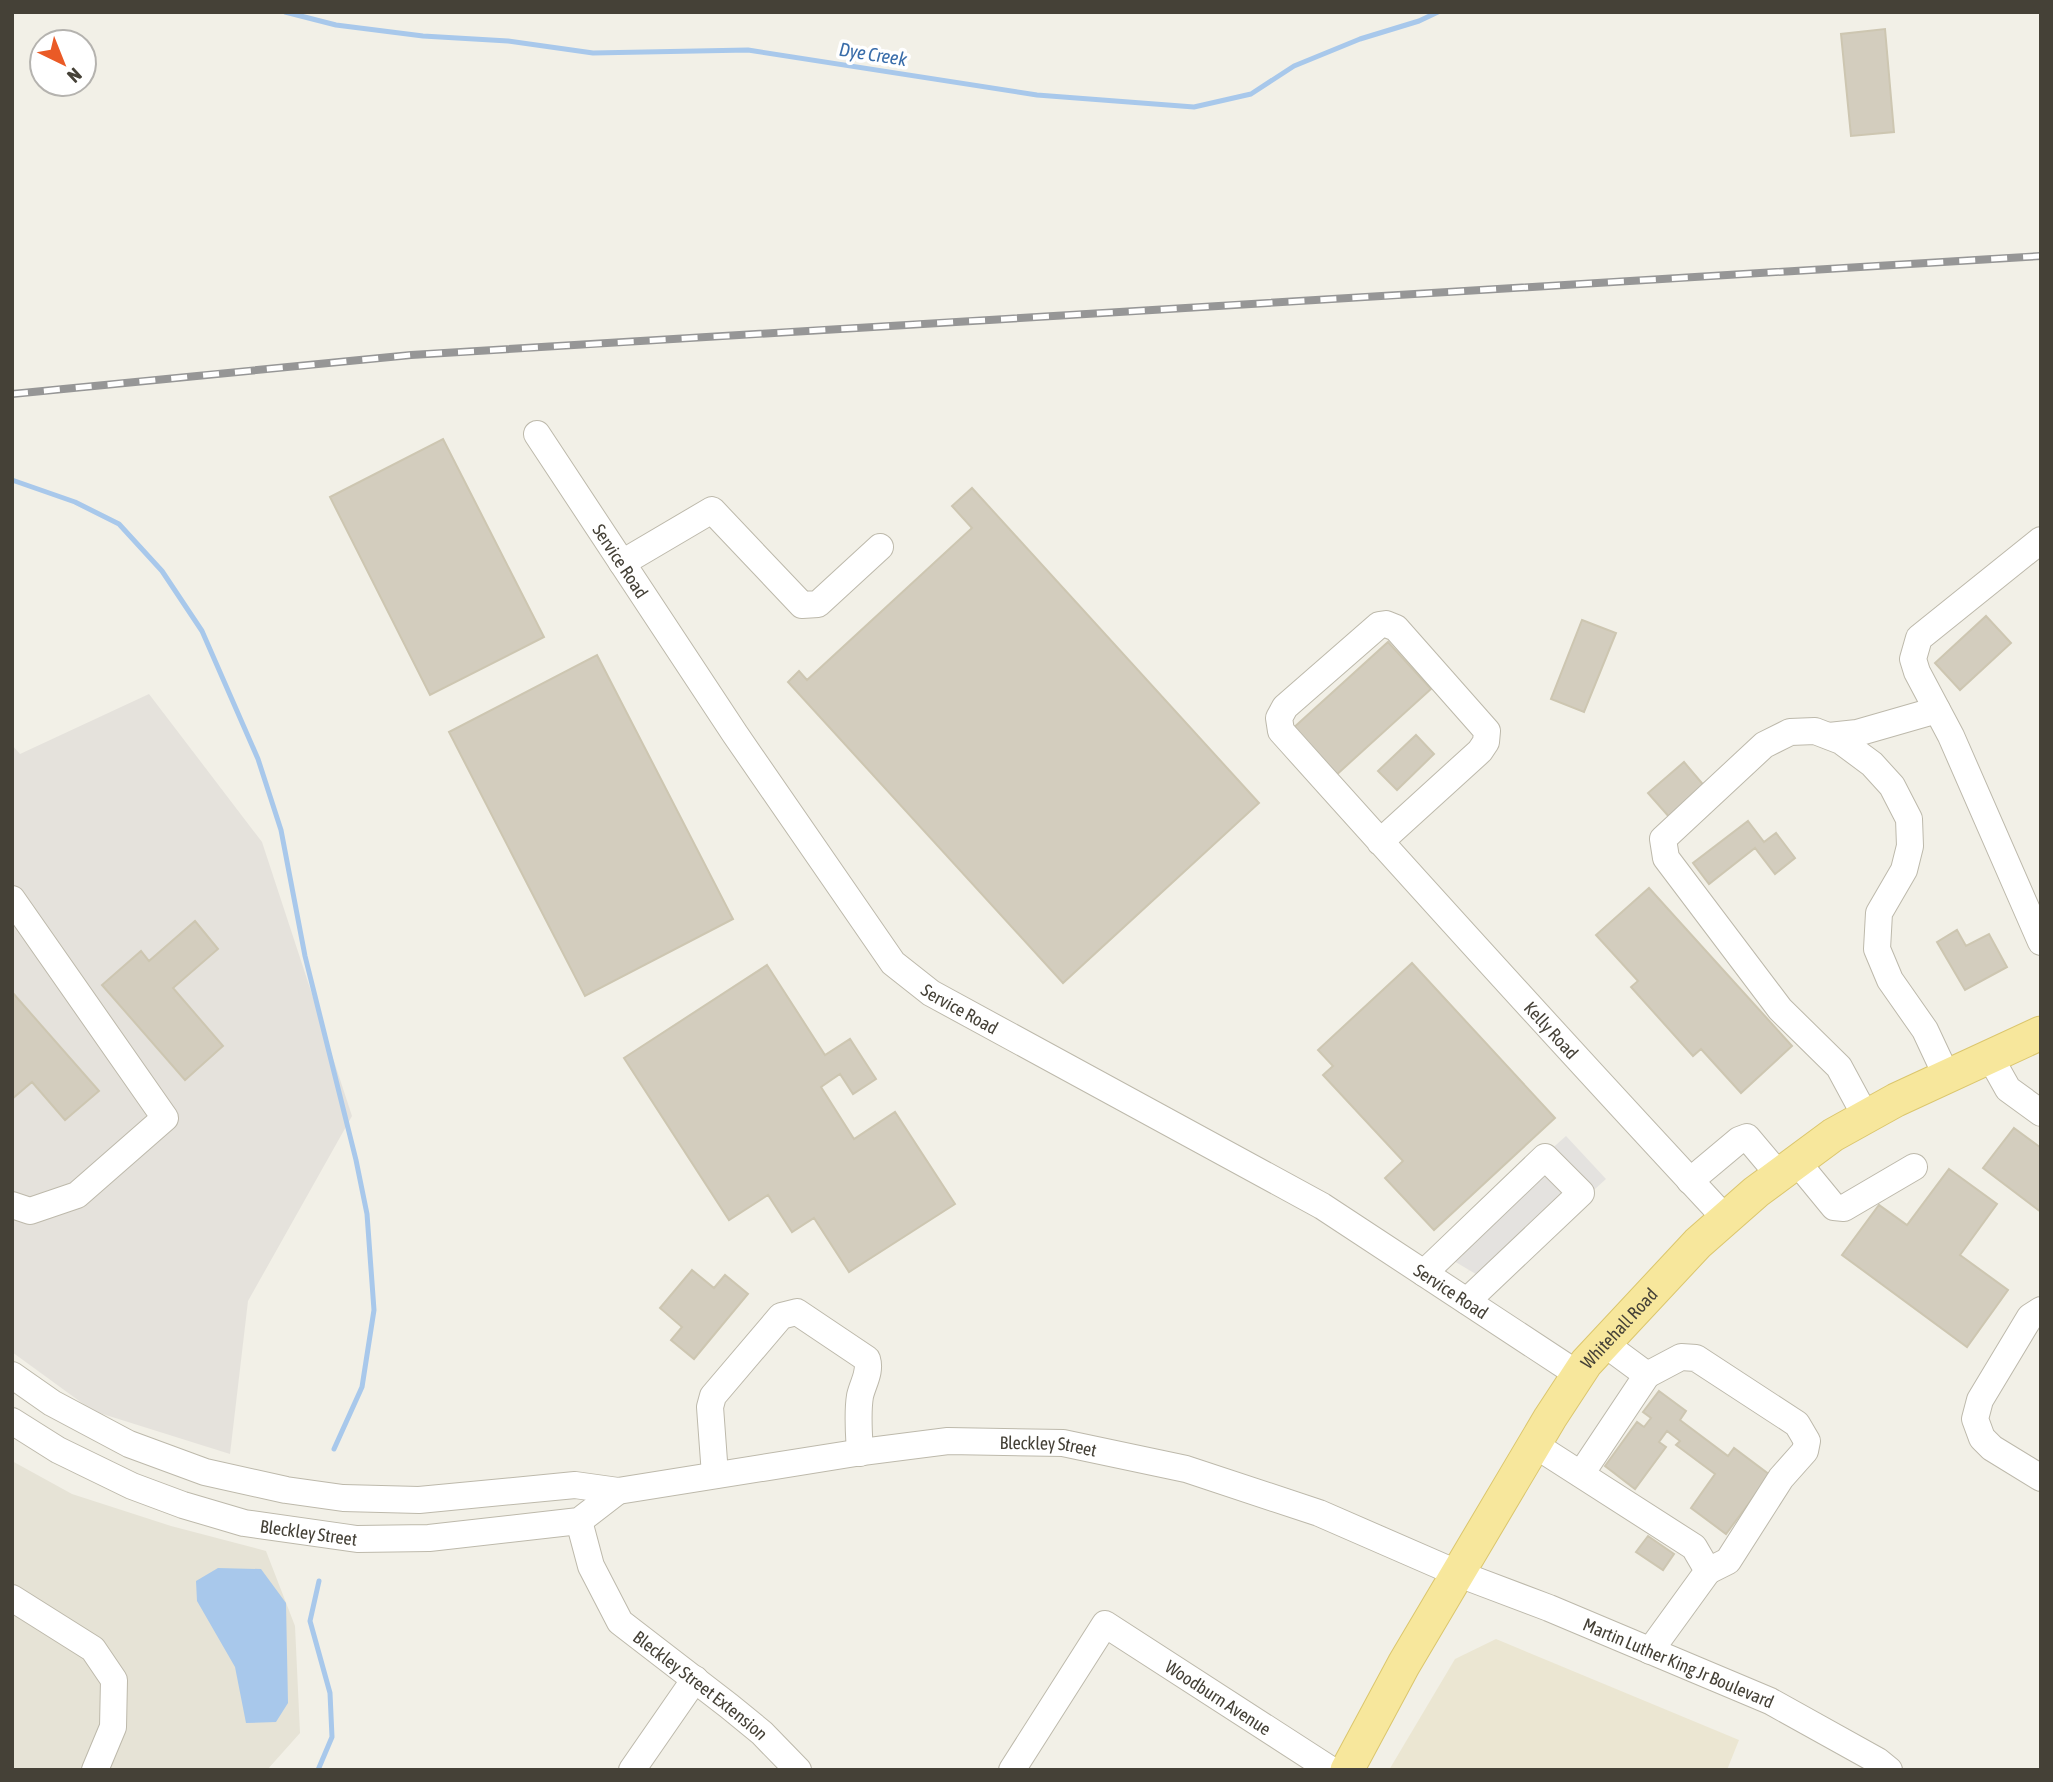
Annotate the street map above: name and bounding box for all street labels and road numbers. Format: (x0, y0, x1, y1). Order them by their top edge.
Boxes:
street label: Service Road (589, 520, 653, 602)
street label: Service Road (917, 979, 1002, 1038)
street label: Kelly Road (1520, 997, 1583, 1063)
street label: Service Road (1410, 1259, 1492, 1323)
street label: Whitehall Road (1576, 1283, 1661, 1373)
street label: Bleckley Street (999, 1431, 1099, 1460)
street label: Bleckley Street (259, 1515, 359, 1549)
street label: Martin Luther King Jr Boulevard (1580, 1613, 1777, 1712)
street label: Bleckley Street Extension (629, 1626, 773, 1744)
street label: Woodburn Avenue (1162, 1655, 1275, 1739)

